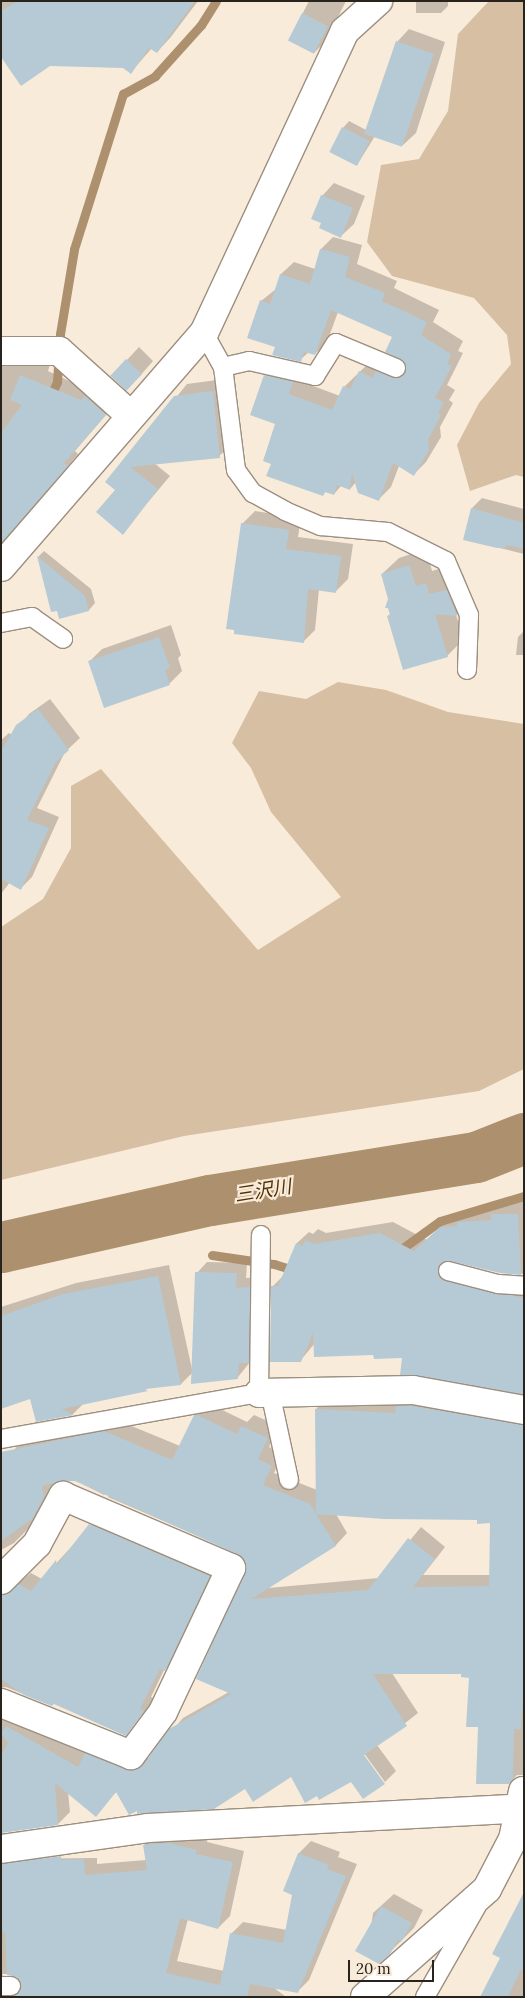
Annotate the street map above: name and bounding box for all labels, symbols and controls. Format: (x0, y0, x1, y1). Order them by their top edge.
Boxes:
water label: 三沢川 (233, 1175, 293, 1207)
scale bar (350, 1950, 436, 1982)
text: 20 m (356, 1959, 391, 1978)

